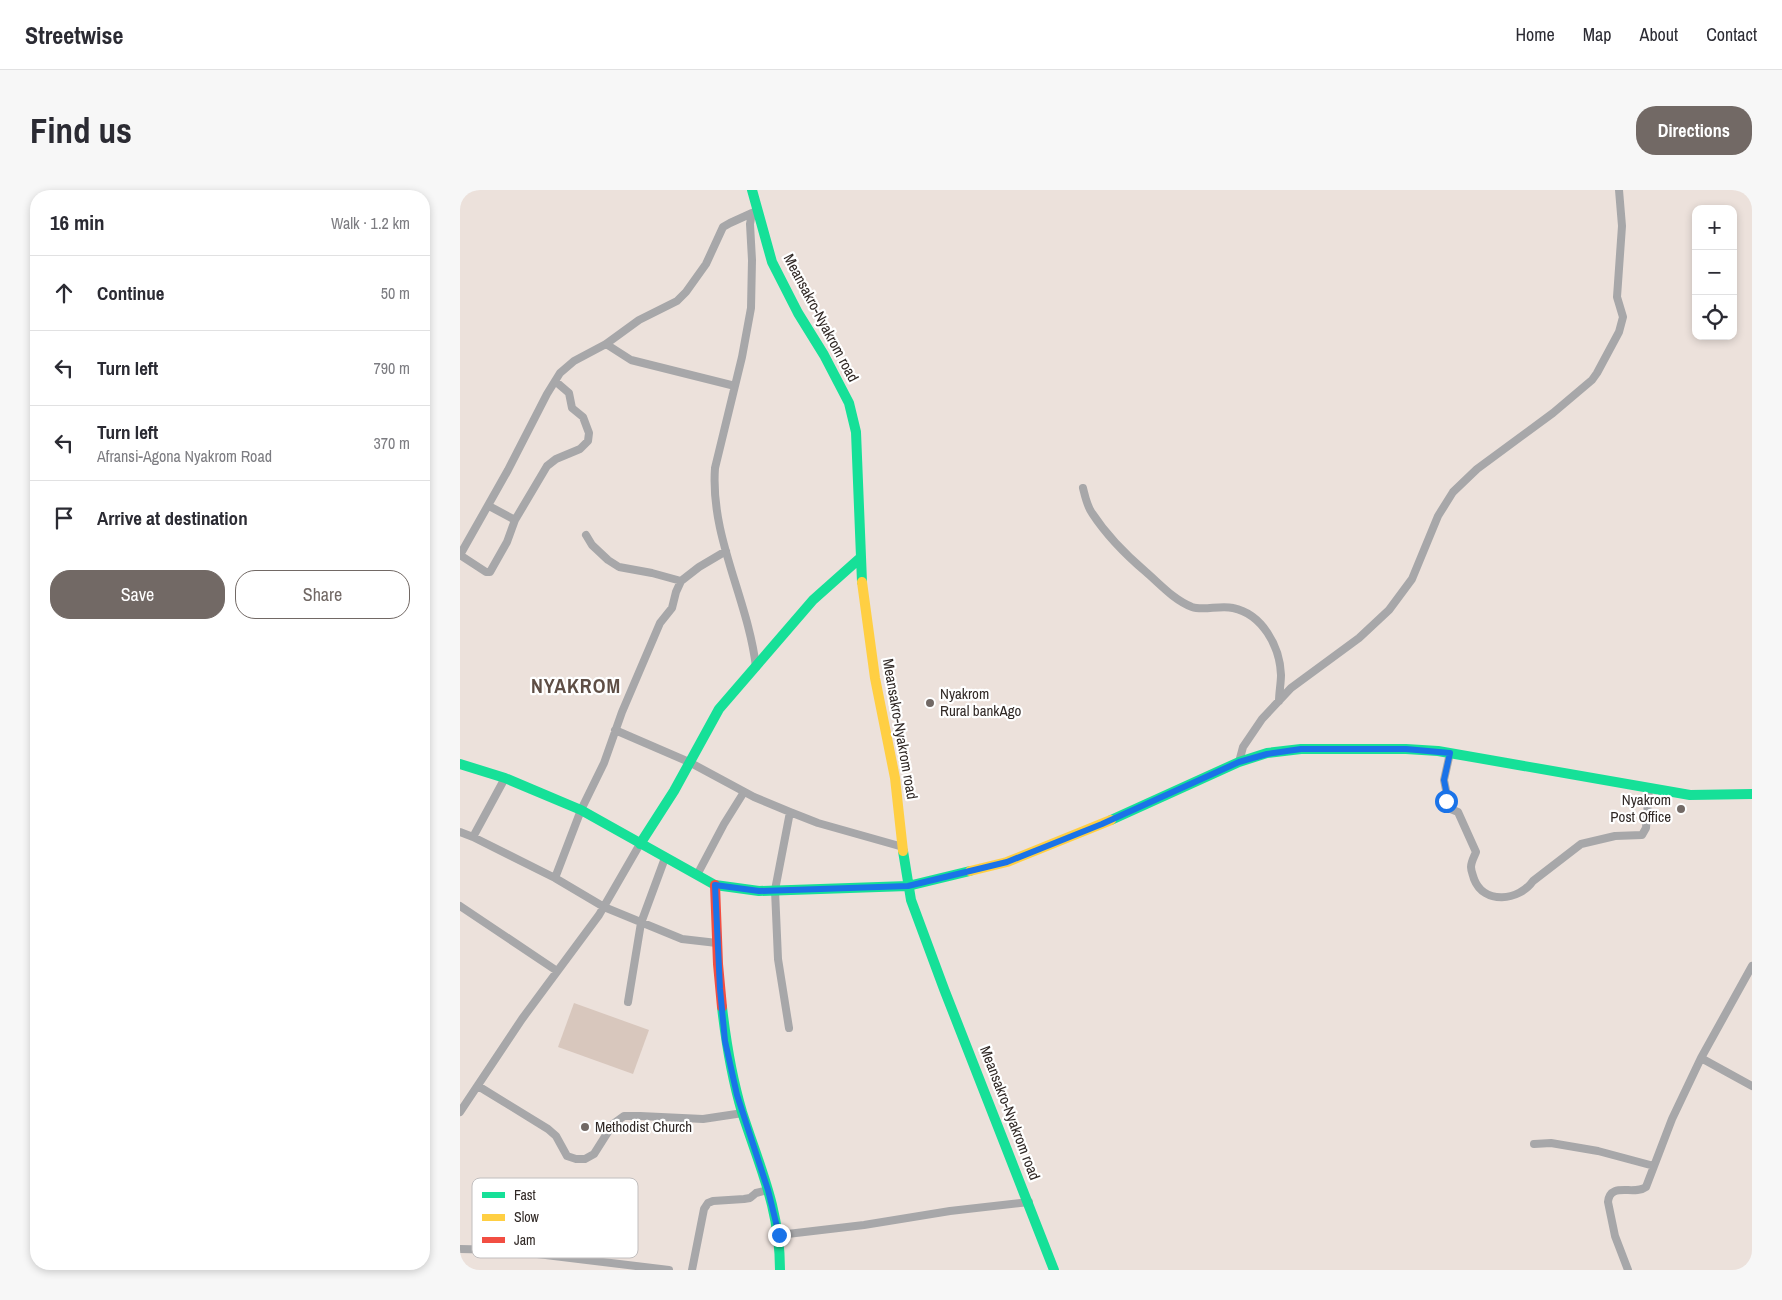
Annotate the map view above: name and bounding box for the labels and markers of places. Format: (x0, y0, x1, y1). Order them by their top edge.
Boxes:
place label: Nyakrom Rural bankAgo (940, 683, 1022, 721)
marker: Nyakrom Rural bankAgo (924, 697, 936, 709)
place label: Nyakrom Post Office (1610, 789, 1671, 827)
marker: Nyakrom Post Office (1675, 803, 1687, 815)
place label: Methodist Church (595, 1116, 692, 1137)
marker: Methodist Church (579, 1121, 591, 1133)

